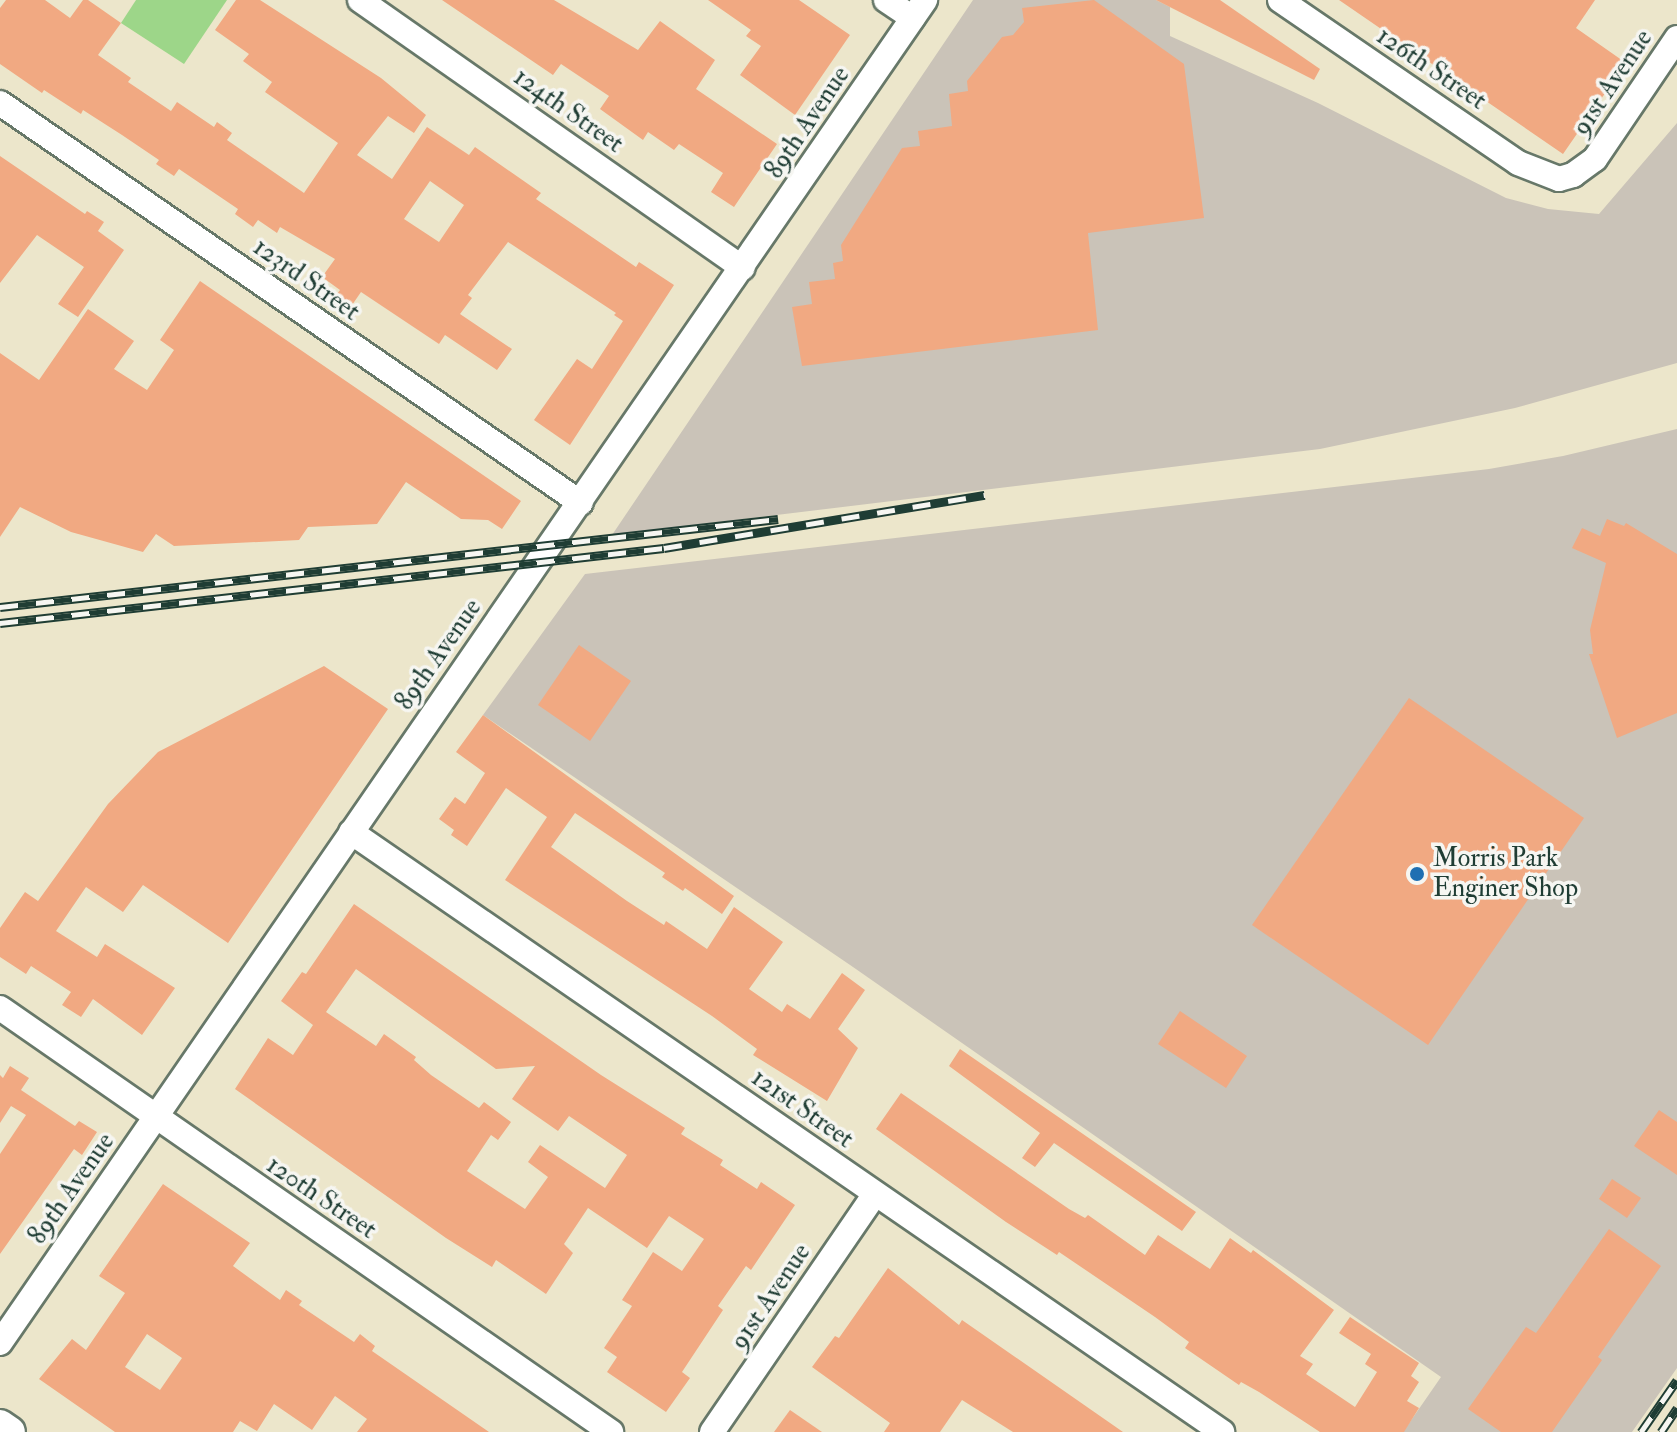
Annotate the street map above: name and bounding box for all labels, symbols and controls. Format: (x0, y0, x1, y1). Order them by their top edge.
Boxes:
street label: 126th Street (1370, 21, 1492, 117)
street label: 91st Avenue (1566, 24, 1660, 142)
street label: 89th Avenue (759, 61, 857, 185)
street label: 124th Street (507, 62, 629, 160)
street label: 123rd Street (247, 232, 365, 328)
street label: 89th Avenue (389, 593, 489, 717)
place label: Morris Park Enginer Shop (1433, 843, 1578, 904)
marker: Morris Park Enginer Shop (1408, 865, 1426, 883)
street label: 121st Street (745, 1063, 859, 1155)
street label: 89th Avenue (22, 1127, 122, 1251)
street label: 120th Street (260, 1150, 382, 1246)
street label: 91st Avenue (724, 1238, 818, 1356)

